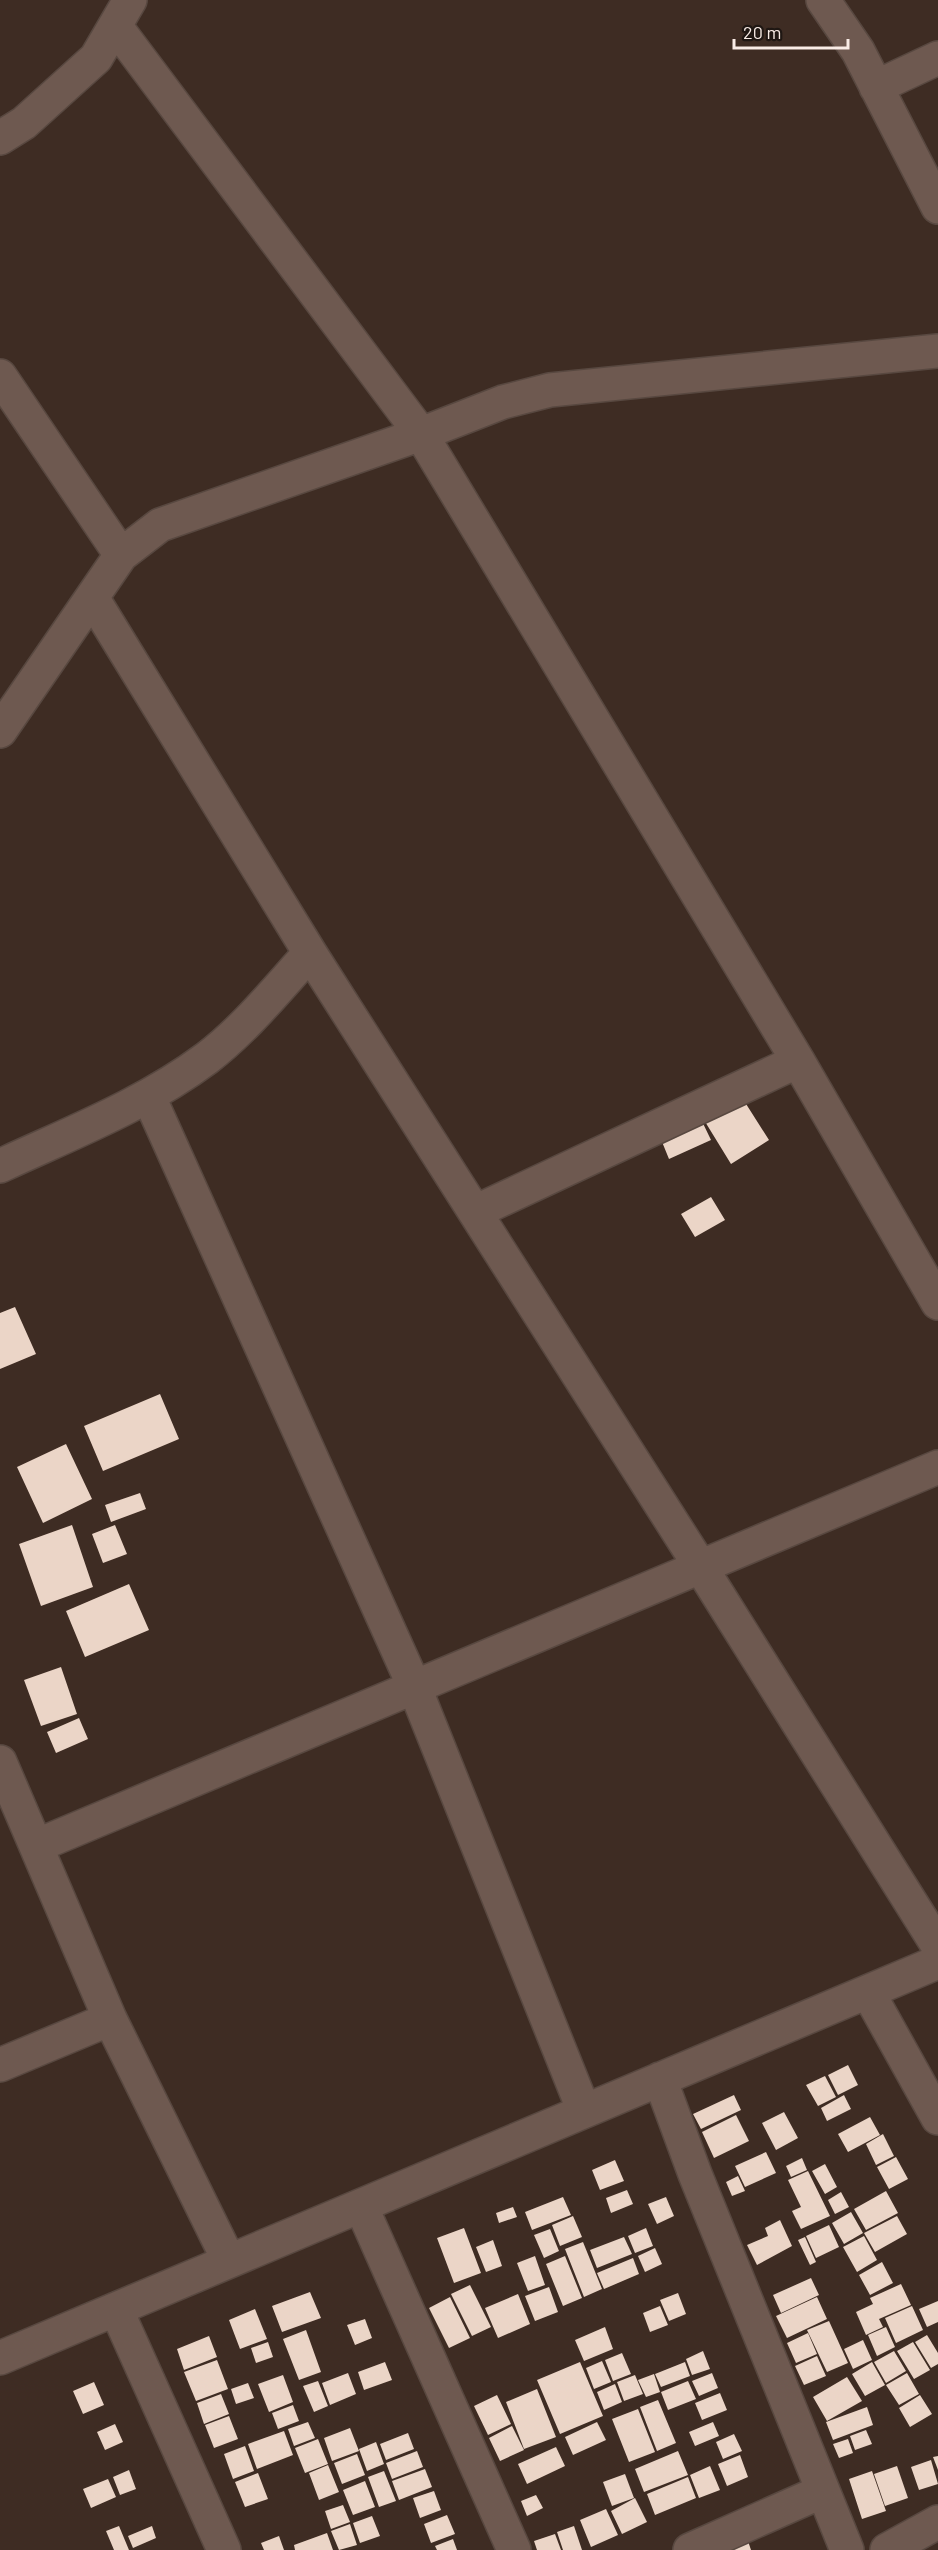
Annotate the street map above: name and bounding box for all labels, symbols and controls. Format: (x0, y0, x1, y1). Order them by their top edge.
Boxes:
scale bar (734, 12, 848, 50)
text: 20 m (743, 21, 781, 43)

